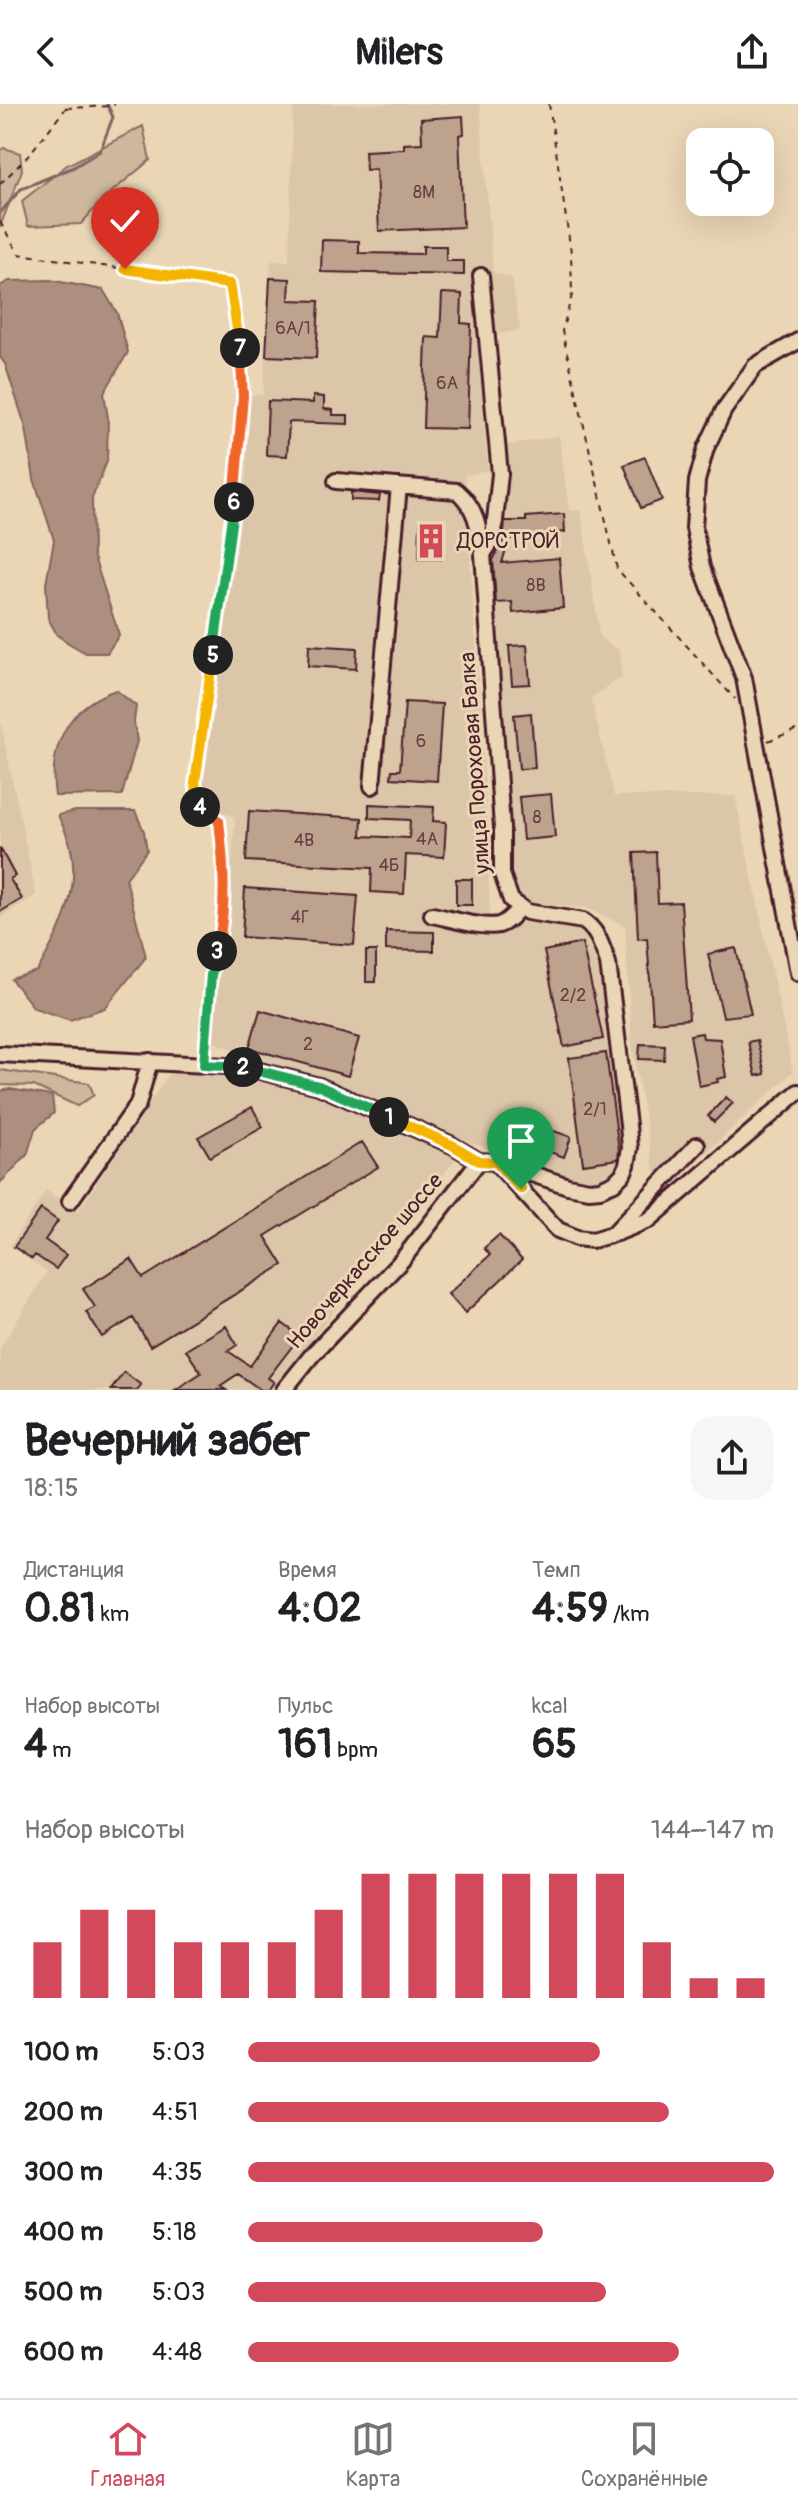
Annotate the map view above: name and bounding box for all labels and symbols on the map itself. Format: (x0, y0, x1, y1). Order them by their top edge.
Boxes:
house number: 8М (413, 181, 435, 204)
pin (91, 187, 159, 269)
house number: 6А/1 (275, 317, 311, 340)
pin: 7 (220, 328, 260, 368)
house number: 6А (436, 372, 458, 395)
pin: 6 (214, 482, 254, 522)
building icon: ДОРСТРОЙ (412, 522, 450, 560)
place label: ДОРСТРОЙ (456, 527, 559, 555)
house number: 8В (526, 574, 546, 597)
pin: 5 (193, 635, 233, 675)
street label: улица Пороховая Балка (453, 651, 497, 876)
house number: 6 (416, 730, 426, 753)
pin: 4 (180, 787, 220, 827)
house number: 8 (532, 806, 542, 829)
house number: 4А (416, 828, 438, 851)
house number: 4В (294, 829, 314, 852)
house number: 4Б (378, 854, 400, 877)
house number: 4Г (290, 906, 310, 929)
pin: 3 (197, 931, 237, 971)
house number: 2/2 (560, 984, 586, 1007)
house number: 2 (303, 1033, 313, 1056)
pin: 2 (223, 1047, 263, 1087)
pin: 1 (369, 1097, 409, 1137)
house number: 2/1 (583, 1098, 607, 1121)
pin (487, 1107, 555, 1189)
street label: Новочеркасское шоссе (281, 1167, 449, 1355)

